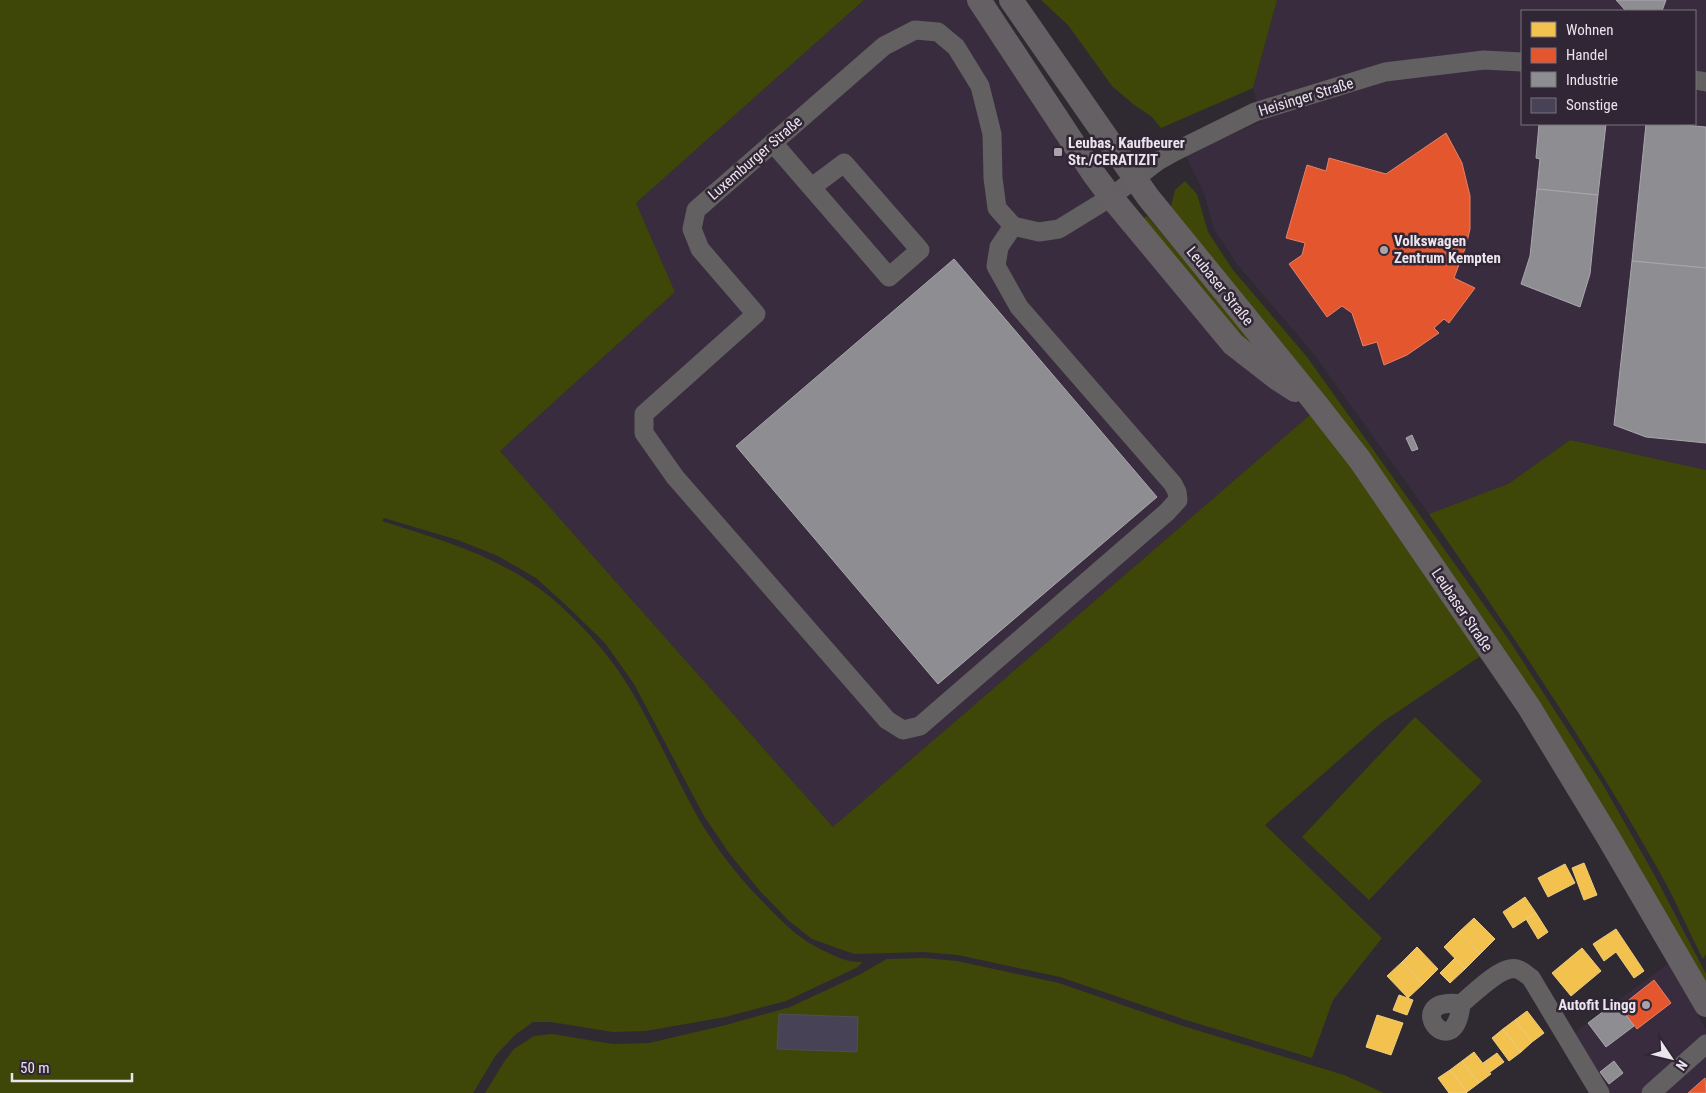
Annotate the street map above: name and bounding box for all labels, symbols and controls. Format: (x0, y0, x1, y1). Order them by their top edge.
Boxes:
legend (1521, 10, 1696, 125)
text: Wohnen (1566, 21, 1614, 39)
text: Handel (1566, 46, 1608, 64)
text: Industrie (1566, 71, 1618, 89)
street label: Heisinger Straße (1256, 74, 1356, 120)
text: Sonstige (1566, 96, 1618, 114)
street label: Luxemburger Straße (704, 112, 806, 204)
place label: Leubas, Kaufbeurer Str./CERATIZIT (1068, 134, 1185, 169)
marker: Leubas, Kaufbeurer Str./CERATIZIT (1052, 146, 1064, 158)
place label: Volkswagen Zentrum Kempten (1394, 232, 1501, 267)
street label: Leubaser Straße (1183, 243, 1257, 329)
marker: Volkswagen Zentrum Kempten (1378, 244, 1390, 256)
street label: Leubaser Straße (1428, 565, 1496, 655)
place label: Autofit Lingg (1558, 996, 1636, 1014)
marker: Autofit Lingg (1640, 999, 1652, 1011)
north arrow (1646, 1033, 1696, 1083)
scale bar (12, 1050, 132, 1082)
text: N (1673, 1057, 1691, 1074)
text: 50 m (20, 1059, 50, 1077)

